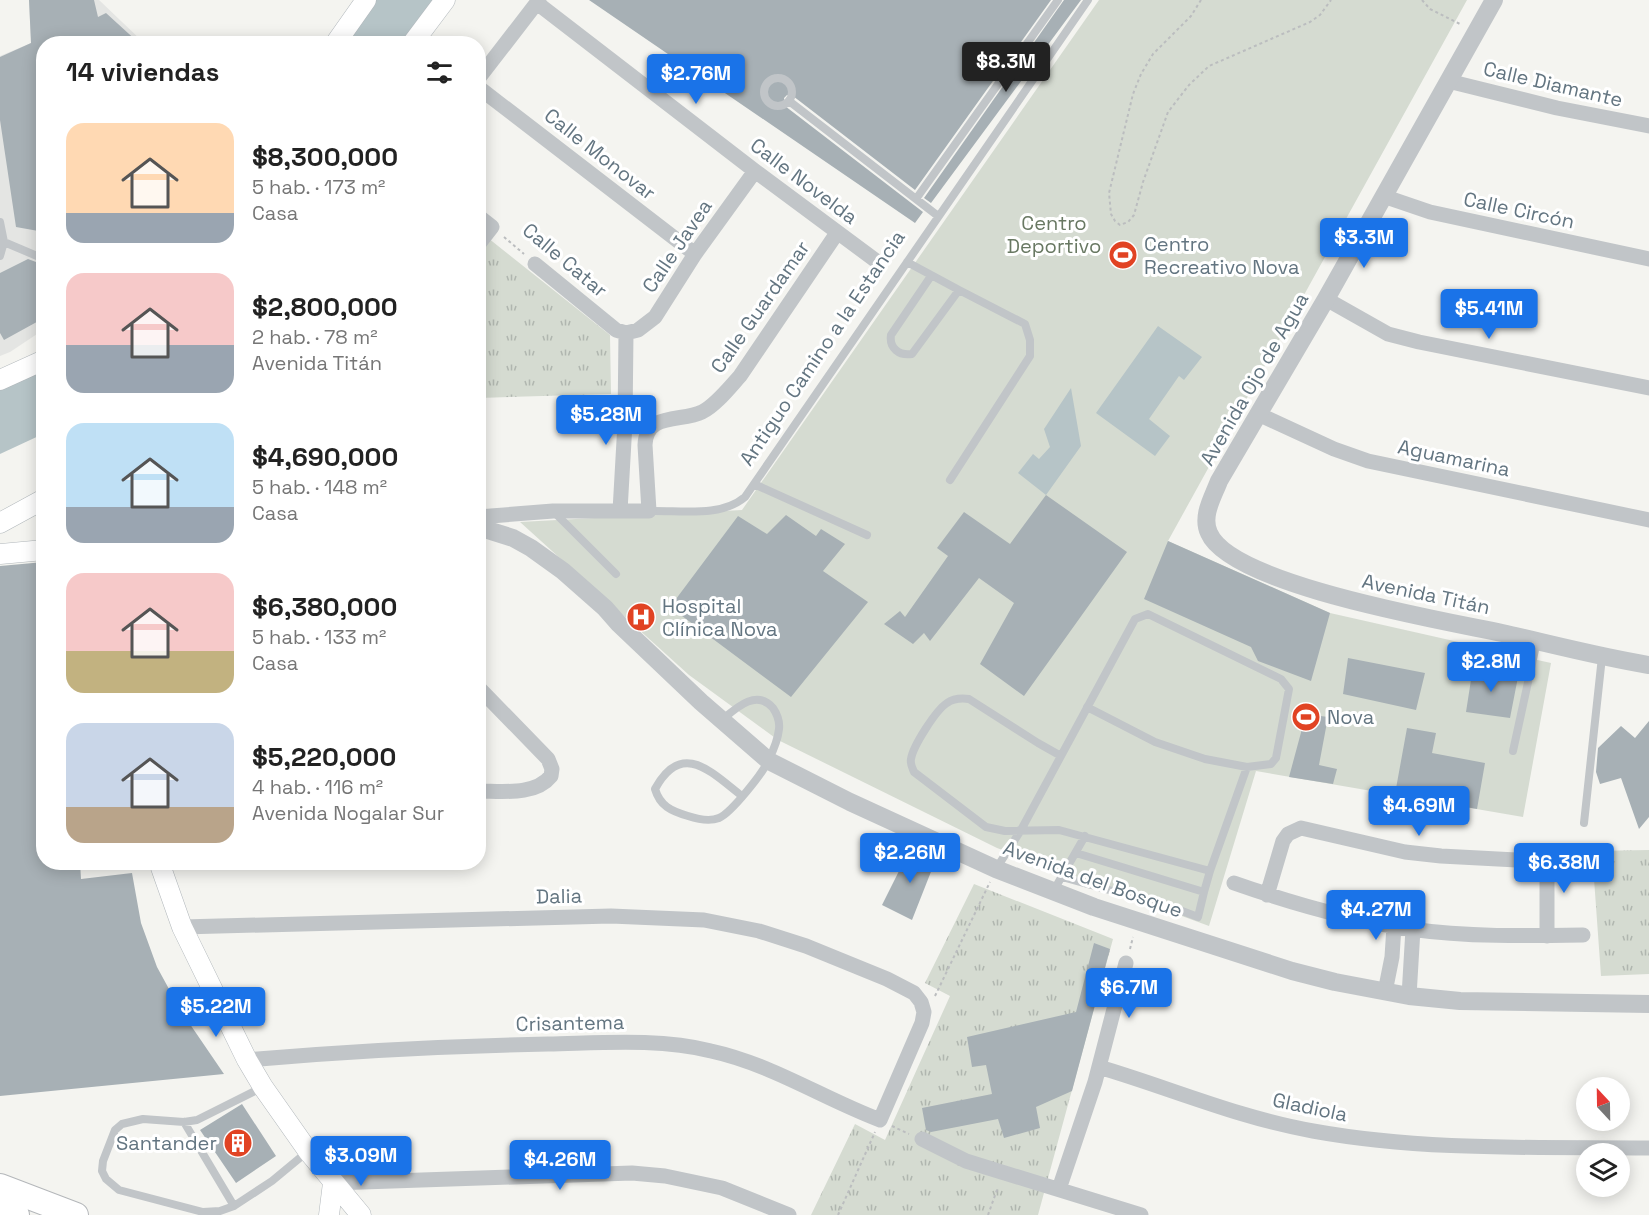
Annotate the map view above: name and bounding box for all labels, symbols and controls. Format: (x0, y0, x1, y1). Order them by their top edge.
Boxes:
pin: $8.3M (964, 42, 1048, 93)
text: $8.3M (976, 48, 1036, 74)
pin: $2.76M (647, 54, 745, 105)
text: 14 viviendas (66, 55, 219, 89)
street label: Calle Diamante (1481, 55, 1625, 113)
icon: filters (423, 56, 456, 89)
text: $2.76M (661, 60, 731, 86)
street label: Calle Monovar (539, 102, 661, 206)
street label: Calle Novelda (745, 132, 863, 230)
text: $8,300,000 (252, 140, 398, 174)
icon: home (114, 147, 186, 219)
text: 5 hab. · 173 m² (252, 174, 385, 200)
street label: Calle Circón (1461, 186, 1577, 234)
street label: Calle Javea (636, 194, 718, 298)
text: Casa (252, 200, 298, 226)
park label: Centro Deportivo (1007, 210, 1101, 259)
street label: Calle Catar (517, 217, 613, 303)
pin: $3.3M (1322, 218, 1406, 269)
text: $3.3M (1334, 224, 1394, 250)
street label: Antiguo Camino a la Estancia (733, 225, 911, 471)
place label: Centro Recreativo Nova (1144, 231, 1299, 280)
street label: Calle Guardamar (705, 236, 815, 378)
sports icon: Centro Recreativo Nova (1107, 239, 1139, 271)
street label: Avenida Ojo de Agua (1194, 288, 1314, 470)
pin: $5.41M (1440, 289, 1538, 340)
text: $2,800,000 (252, 290, 398, 324)
text: $5.41M (1455, 295, 1523, 321)
icon: home (114, 297, 186, 369)
text: 2 hab. · 78 m² (252, 324, 377, 350)
text: Avenida Titán (252, 350, 382, 376)
pin: $5.28M (557, 395, 655, 446)
text: $5.28M (570, 401, 642, 427)
street label: Aguamarina (1395, 433, 1513, 483)
text: $4,690,000 (252, 440, 398, 474)
icon: home (114, 447, 186, 519)
text: 5 hab. · 148 m² (252, 474, 387, 500)
text: Casa (252, 500, 298, 526)
street label: Avenida Titán (1360, 568, 1492, 620)
text: $6,380,000 (252, 590, 397, 624)
place label: Hospital Clínica Nova (662, 593, 778, 642)
icon: home (114, 597, 186, 669)
hospital icon: Hospital Clínica Nova (625, 601, 657, 633)
text: 5 hab. · 133 m² (252, 624, 386, 650)
pin: $2.8M (1449, 642, 1533, 693)
text: $2.8M (1461, 648, 1521, 674)
text: Casa (252, 650, 298, 676)
sports icon: Nova (1290, 701, 1322, 733)
place label: Nova (1327, 704, 1374, 730)
text: $5,220,000 (252, 740, 396, 774)
icon: home (114, 747, 186, 819)
text: 4 hab. · 116 m² (252, 774, 383, 800)
pin: $4.69M (1370, 786, 1468, 837)
text: $4.69M (1383, 792, 1455, 818)
text: Avenida Nogalar Sur (252, 800, 444, 826)
pin: $2.26M (861, 833, 959, 884)
street label: Avenida del Bosque (1000, 834, 1186, 924)
text: $2.26M (874, 839, 946, 865)
pin: $6.38M (1515, 843, 1613, 894)
text: $6.38M (1528, 849, 1600, 875)
street label: Dalia (536, 883, 582, 909)
pin: $4.27M (1327, 890, 1425, 941)
text: $4.27M (1340, 896, 1412, 922)
pin: $6.7M (1087, 968, 1171, 1019)
text: $6.7M (1100, 974, 1158, 1000)
pin: $5.22M (167, 987, 265, 1038)
text: $5.22M (180, 993, 252, 1019)
street label: Crisantema (515, 1009, 625, 1037)
north arrow (1576, 1077, 1630, 1131)
map controls (1576, 1077, 1630, 1197)
street label: Gladiola (1270, 1086, 1350, 1128)
building icon: Santander (222, 1127, 254, 1159)
place label: Santander (116, 1130, 217, 1156)
pin: $3.09M (312, 1136, 410, 1187)
pin: $4.26M (511, 1140, 609, 1191)
text: $3.09M (325, 1142, 397, 1168)
button: layers (1576, 1143, 1630, 1197)
text: $4.26M (524, 1146, 596, 1172)

